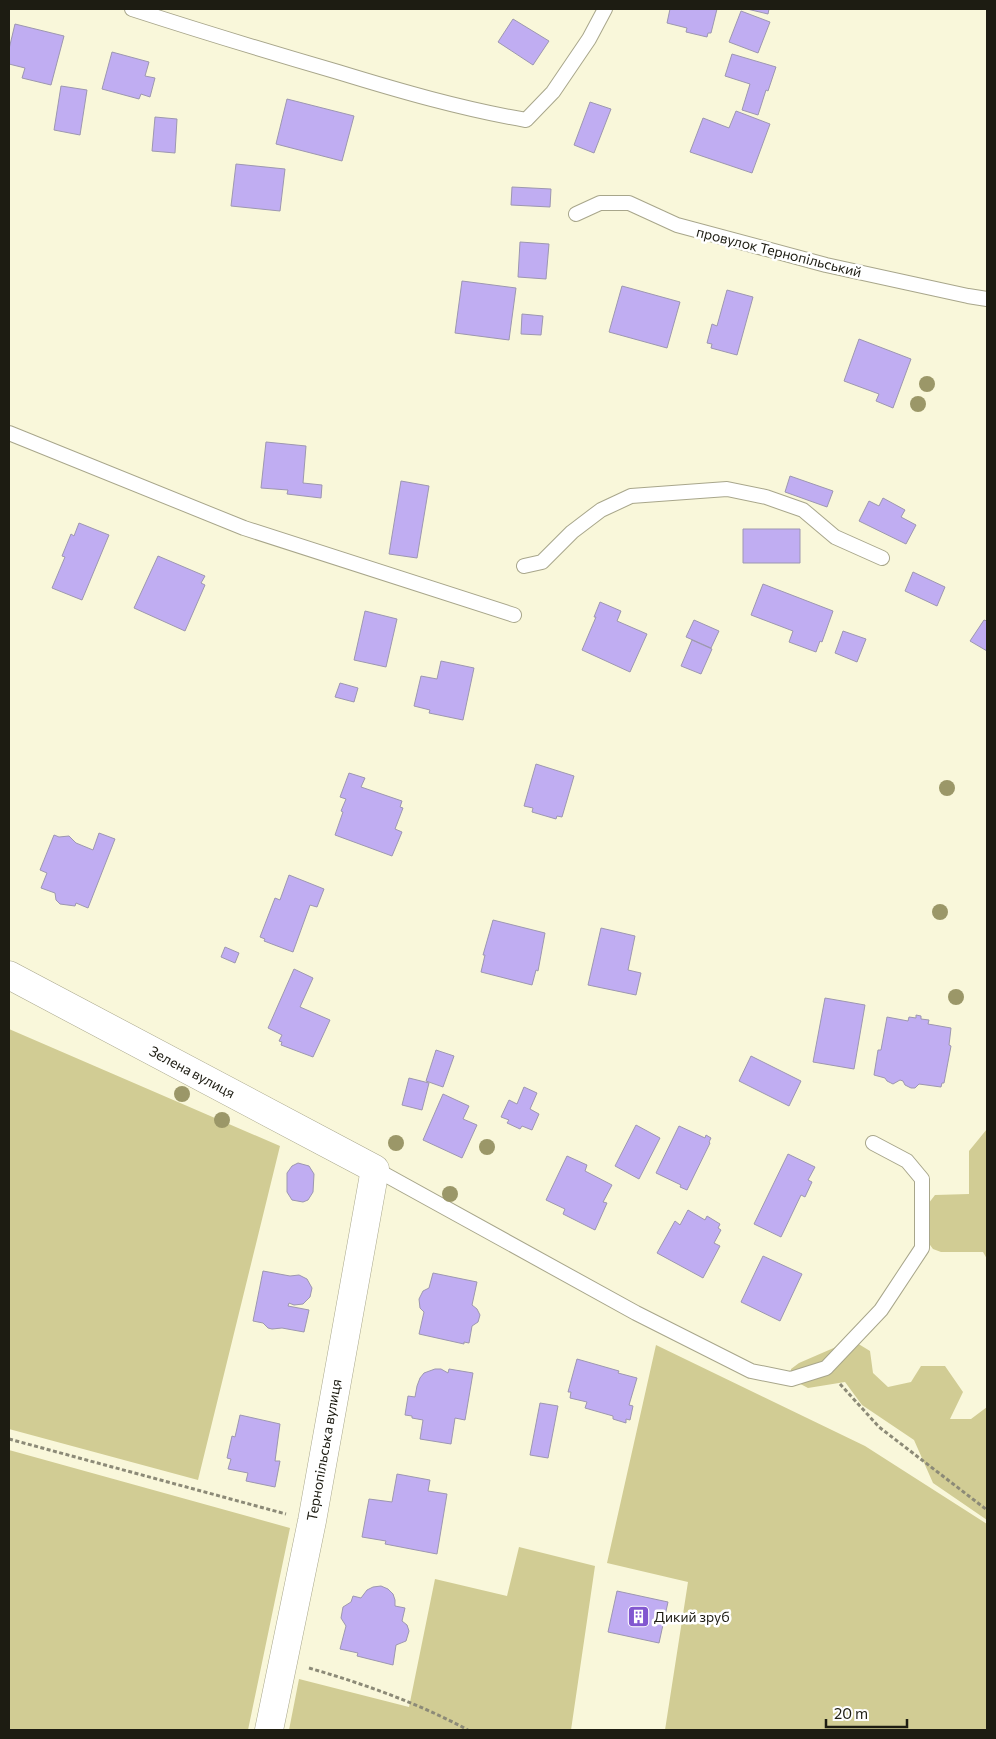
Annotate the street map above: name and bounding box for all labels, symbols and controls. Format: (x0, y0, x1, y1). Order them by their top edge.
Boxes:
street label: провулок Тернопільський (695, 223, 863, 280)
street label: Зелена вулиця (146, 1042, 238, 1101)
street label: Тернопільська вулиця (303, 1378, 344, 1522)
building icon: Дикий зруб (626, 1605, 650, 1629)
place label: Дикий зруб (654, 1608, 730, 1625)
scale bar (826, 1696, 907, 1728)
text: 20 m (834, 1704, 868, 1722)

